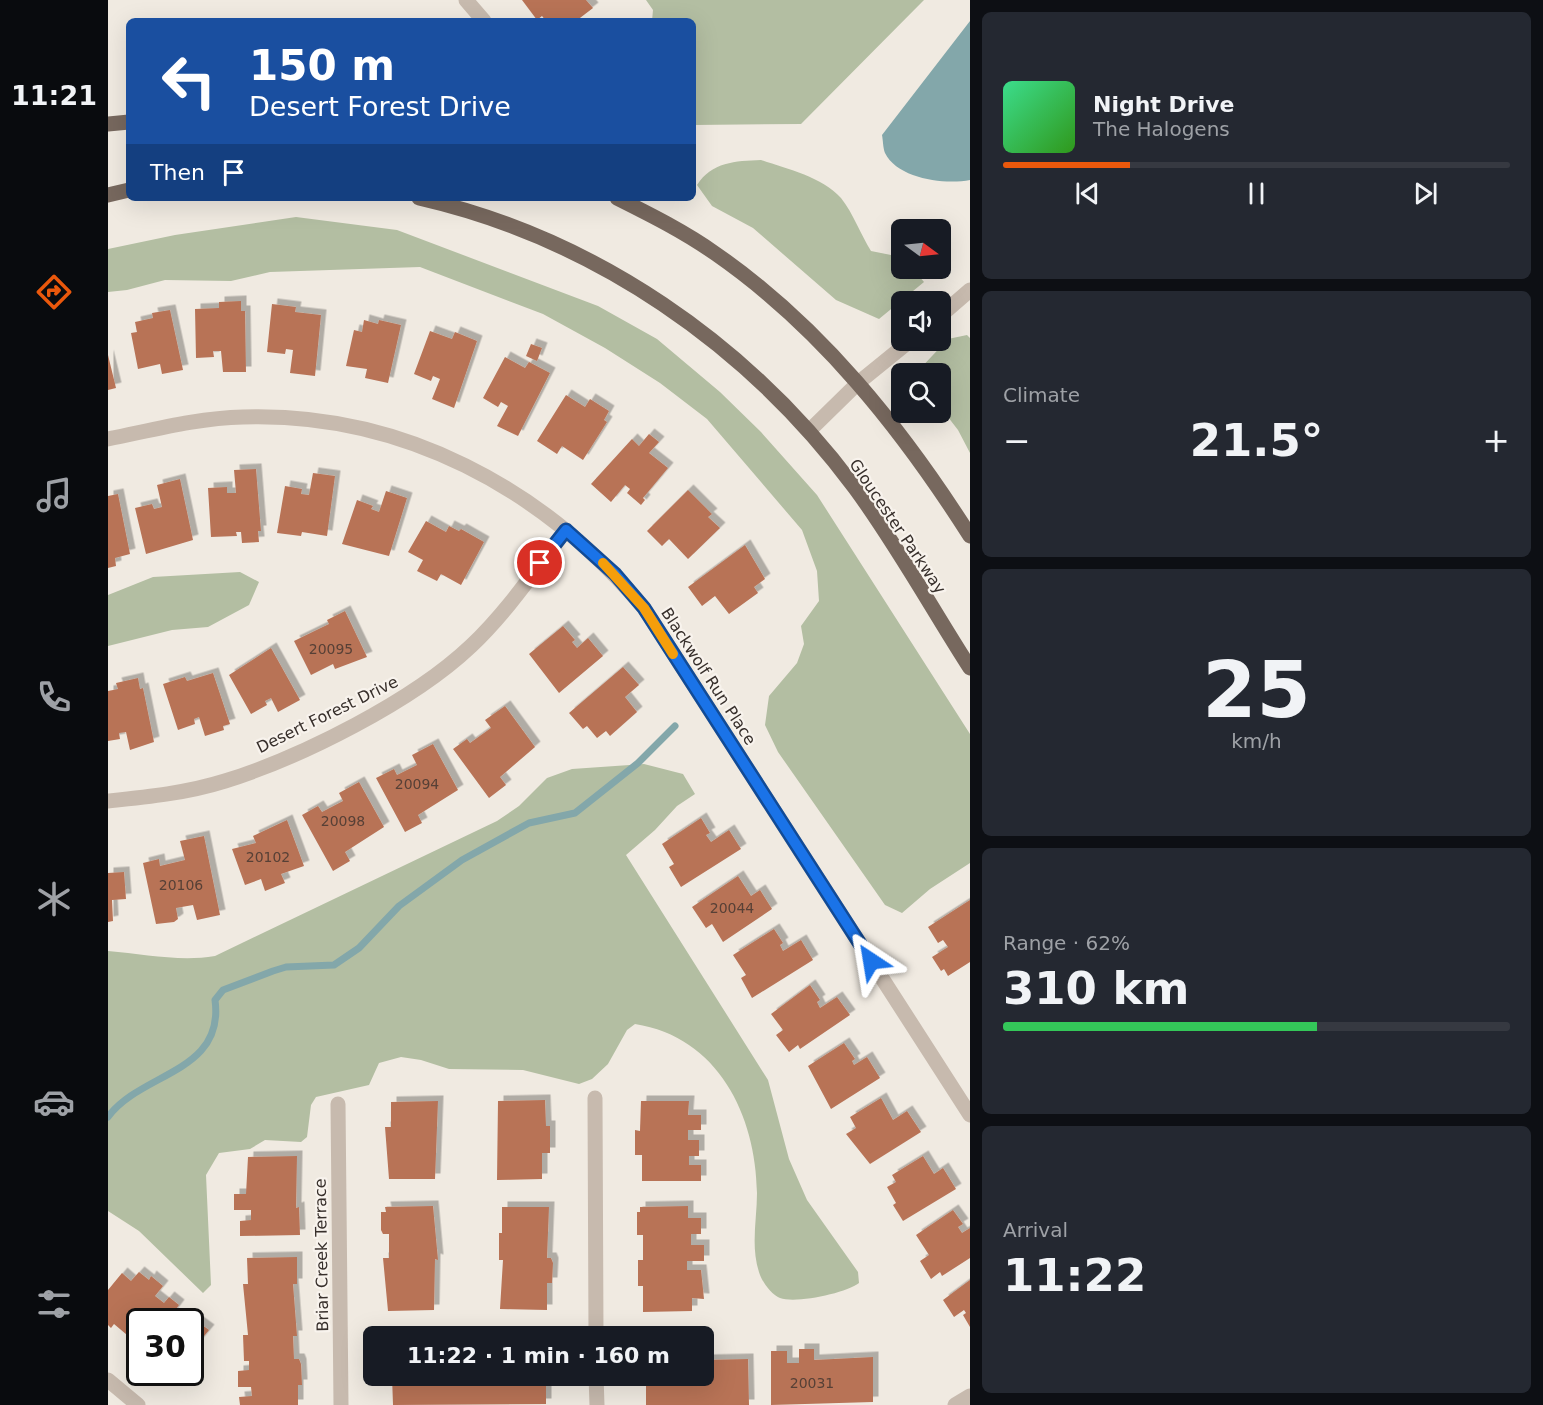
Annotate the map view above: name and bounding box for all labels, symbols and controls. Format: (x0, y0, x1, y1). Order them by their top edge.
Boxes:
text: 150 m (249, 41, 395, 90)
icon: left (150, 42, 228, 120)
text: 11:21 (11, 80, 97, 111)
text: Desert Forest Drive (249, 91, 511, 122)
text: Night Drive (1093, 92, 1234, 117)
text: The Halogens (1093, 117, 1230, 141)
icon: arrive (217, 156, 250, 189)
text: Then (150, 160, 205, 185)
icon: previous (1071, 177, 1104, 210)
icon: pause (1240, 177, 1273, 210)
icon: next (1409, 177, 1442, 210)
north arrow (891, 219, 951, 279)
map controls (891, 219, 951, 423)
icon: directions (33, 271, 75, 313)
button: sound (891, 291, 951, 351)
button: search (891, 363, 951, 423)
text: Climate (1003, 383, 1080, 407)
text: 21.5° (1190, 414, 1323, 467)
text: − (1003, 421, 1031, 460)
text: + (1482, 421, 1510, 460)
street label: Gloucester Parkway (845, 455, 950, 597)
icon: music (33, 474, 75, 516)
pin (514, 537, 565, 588)
icon: arrive (523, 546, 556, 579)
street label: Blackwolf Run Place (657, 604, 760, 748)
house number: 20095 (309, 641, 353, 657)
text: 25 (1202, 645, 1311, 735)
street label: Desert Forest Drive (253, 672, 401, 757)
icon: phone (33, 676, 75, 718)
text: km/h (1231, 729, 1282, 753)
house number: 20094 (395, 776, 439, 792)
house number: 20098 (321, 813, 365, 829)
house number: 20102 (246, 849, 290, 865)
house number: 20106 (159, 877, 203, 893)
icon: climate (33, 878, 75, 920)
house number: 20044 (710, 900, 754, 916)
position arrow (839, 929, 903, 993)
text: Range · 62% (1003, 931, 1130, 955)
text: 310 km (1003, 962, 1189, 1015)
icon: car (33, 1081, 75, 1123)
street label: Briar Creek Terrace (311, 1178, 332, 1332)
text: Arrival (1003, 1218, 1068, 1242)
text: 11:22 (1003, 1249, 1146, 1302)
icon: filters (33, 1283, 75, 1325)
speed limit sign: 30 (126, 1308, 204, 1386)
text: 11:22 · 1 min · 160 m (407, 1343, 670, 1368)
house number: 20031 (790, 1375, 834, 1391)

